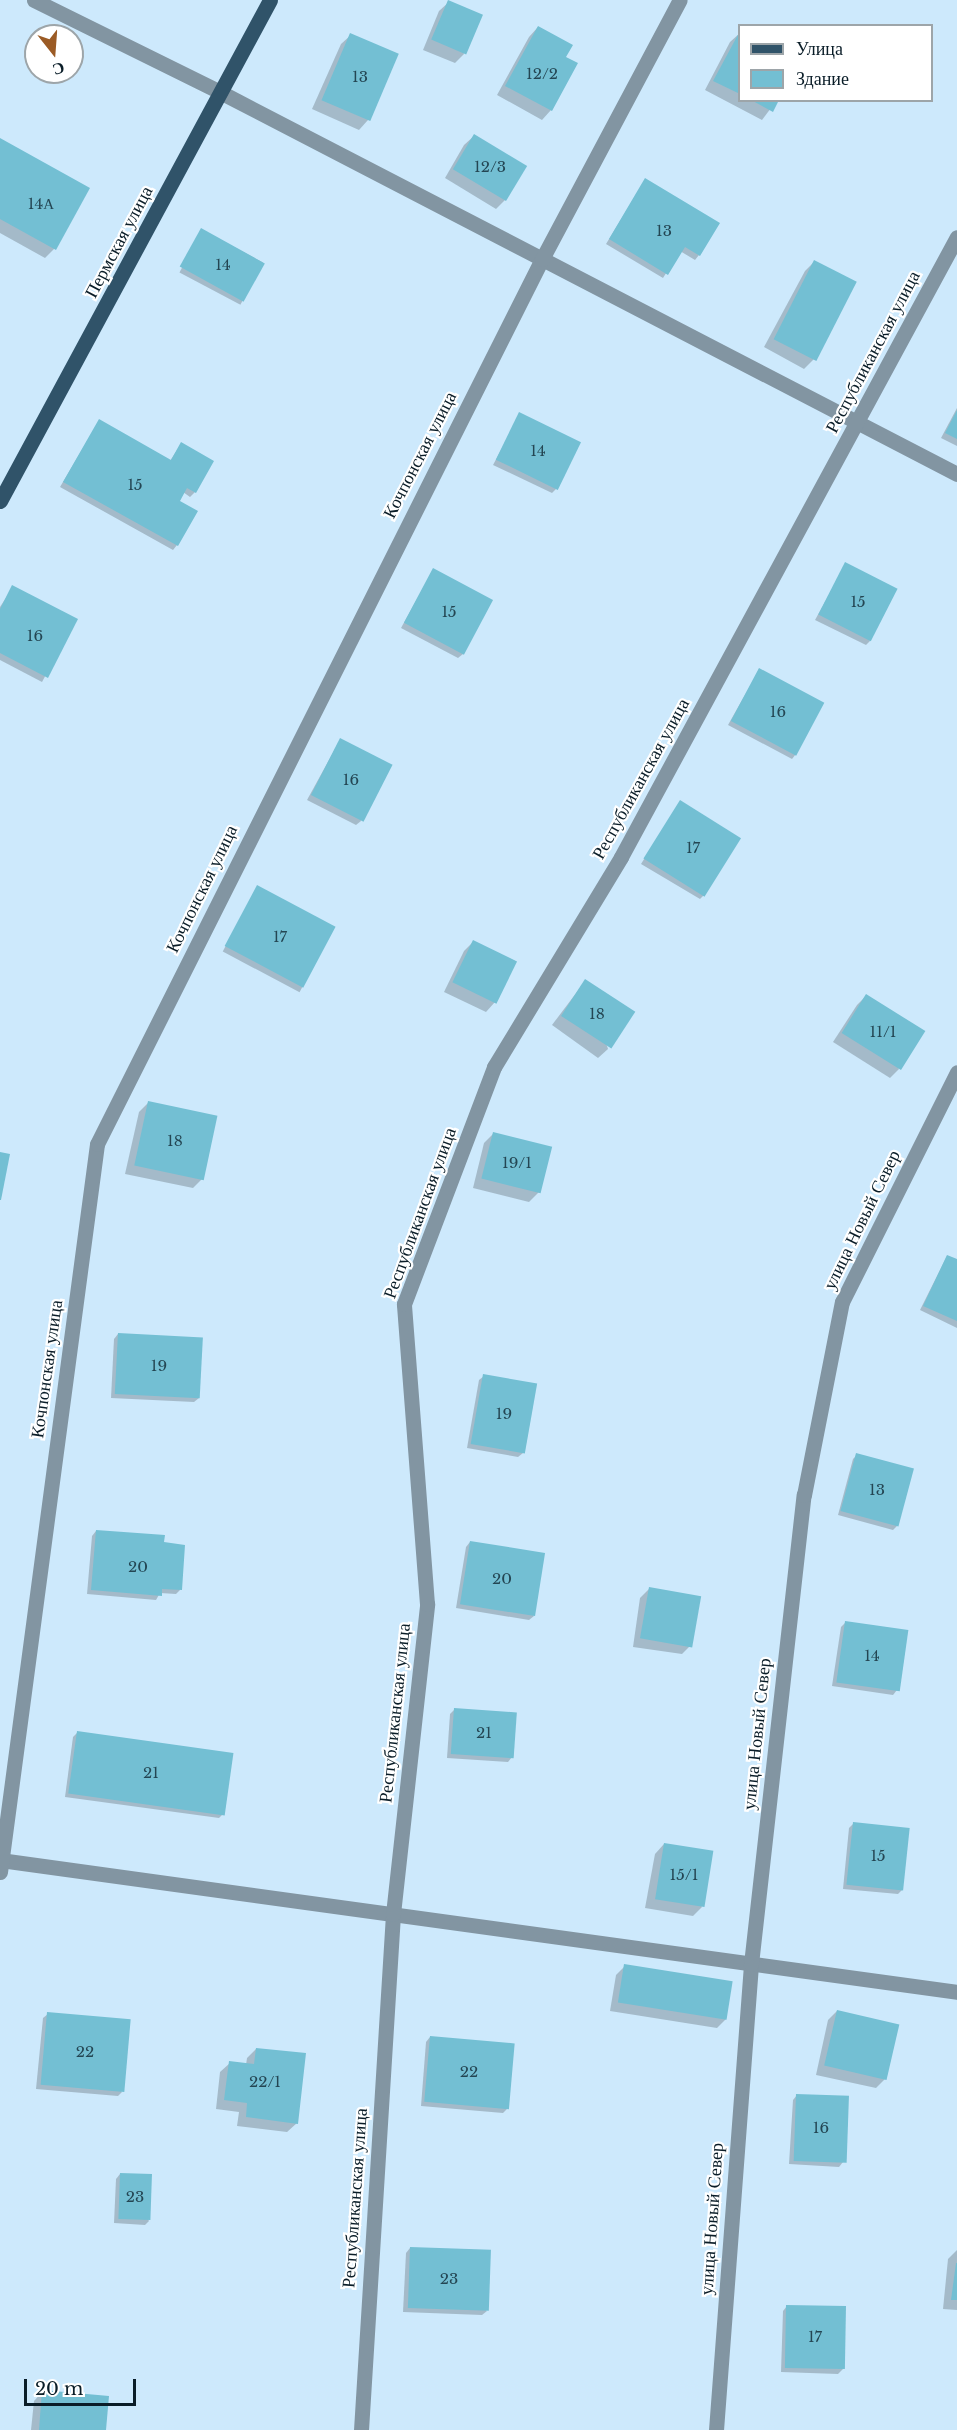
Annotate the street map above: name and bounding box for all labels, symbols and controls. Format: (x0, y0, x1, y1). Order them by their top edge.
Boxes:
north arrow (24, 24, 84, 84)
legend (738, 24, 933, 102)
text: Улица (796, 38, 843, 60)
text: С (50, 58, 67, 81)
house number: 12/2 (526, 65, 558, 83)
house number: 13 (352, 68, 368, 86)
text: Здание (796, 68, 849, 90)
house number: 12/3 (474, 158, 506, 176)
street label: Пермская улица (80, 182, 158, 302)
house number: 14А (28, 195, 54, 213)
house number: 13 (656, 222, 672, 240)
house number: 14 (215, 256, 231, 274)
street label: Республиканская улица (821, 267, 925, 437)
street label: Кочпонская улица (379, 388, 461, 522)
house number: 14 (530, 442, 546, 460)
house number: 15 (127, 476, 143, 494)
house number: 15 (850, 593, 866, 611)
house number: 15 (441, 603, 457, 621)
house number: 16 (27, 627, 43, 645)
street label: Республиканская улица (588, 695, 694, 863)
house number: 16 (770, 703, 786, 721)
house number: 16 (343, 771, 359, 789)
street label: Кочпонская улица (162, 822, 242, 956)
house number: 17 (686, 839, 700, 857)
house number: 17 (273, 928, 287, 946)
house number: 18 (589, 1005, 605, 1023)
house number: 11/1 (870, 1023, 896, 1041)
street label: Республиканская улица (379, 1125, 461, 1301)
house number: 18 (167, 1132, 183, 1150)
street label: улица Новый Север (819, 1147, 905, 1293)
house number: 19/1 (502, 1154, 532, 1172)
street label: Кочпонская улица (27, 1299, 67, 1439)
house number: 19 (151, 1357, 167, 1375)
house number: 19 (496, 1405, 512, 1423)
house number: 13 (869, 1481, 885, 1499)
house number: 20 (128, 1558, 148, 1576)
house number: 20 (492, 1570, 512, 1588)
street label: Республиканская улица (375, 1622, 415, 1804)
house number: 14 (864, 1647, 880, 1665)
street label: улица Новый Север (738, 1657, 776, 1811)
house number: 21 (476, 1724, 492, 1742)
house number: 21 (143, 1764, 159, 1782)
house number: 15 (870, 1847, 886, 1865)
house number: 15/1 (670, 1866, 698, 1884)
house number: 22 (76, 2043, 94, 2061)
house number: 22 (460, 2063, 478, 2081)
house number: 22/1 (249, 2073, 281, 2091)
street label: Республиканская улица (338, 2107, 372, 2289)
house number: 16 (813, 2119, 829, 2137)
street label: улица Новый Север (696, 2142, 728, 2296)
house number: 23 (126, 2188, 144, 2206)
house number: 23 (440, 2270, 458, 2288)
house number: 17 (808, 2328, 822, 2346)
scale bar (27, 2367, 140, 2405)
text: 20 m (35, 2378, 83, 2400)

